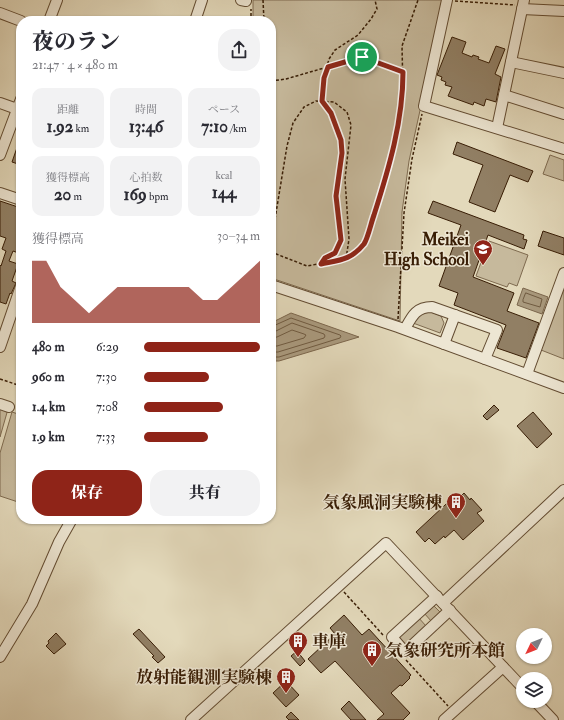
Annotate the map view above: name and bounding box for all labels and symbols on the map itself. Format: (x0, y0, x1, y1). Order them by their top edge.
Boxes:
pin (345, 40, 379, 74)
place label: Meikei High School (384, 229, 470, 271)
school or university icon: Meikei High School (472, 238, 494, 266)
building icon: 気象風洞実験棟 (445, 491, 467, 519)
place label: 気象風洞実験棟 (323, 492, 442, 513)
north arrow (516, 628, 552, 664)
building icon: 車庫 (287, 630, 309, 658)
place label: 車庫 (312, 631, 346, 652)
building icon: 気象研究所本館 (361, 639, 383, 667)
place label: 気象研究所本館 (386, 640, 505, 661)
building icon: 放射能観測実験棟 (275, 666, 297, 694)
place label: 放射能観測実験棟 (136, 667, 272, 688)

